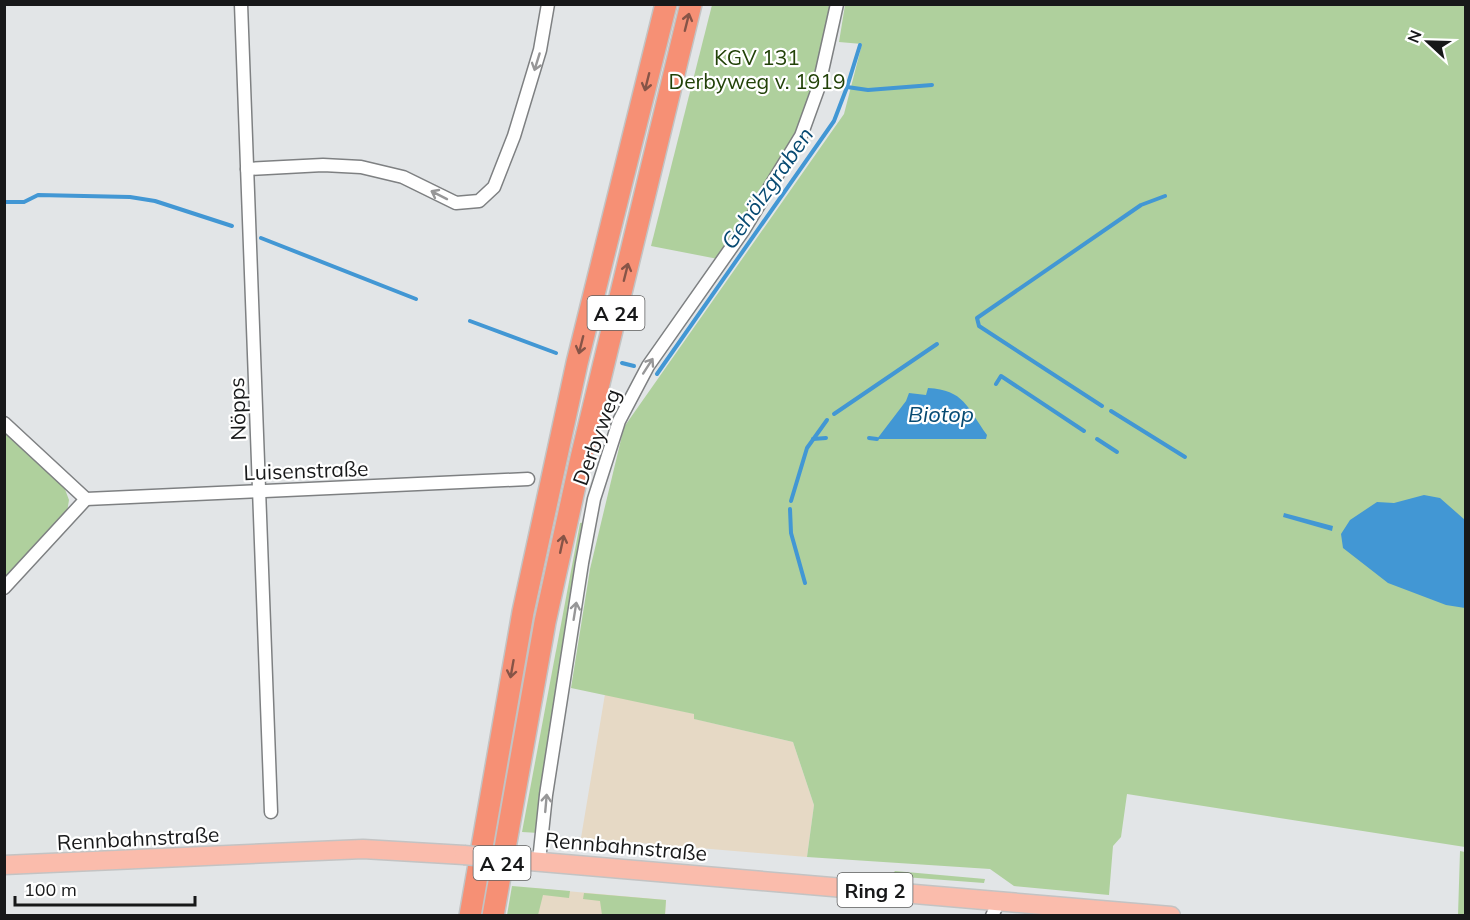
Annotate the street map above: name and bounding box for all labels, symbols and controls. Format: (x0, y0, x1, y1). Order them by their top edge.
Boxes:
one-way arrow (681, 12, 693, 31)
north arrow (1398, 12, 1458, 72)
text: N (1403, 27, 1426, 46)
park label: KGV 131 Derbyweg v. 1919 (668, 44, 846, 94)
one-way arrow (531, 52, 542, 71)
one-way arrow (640, 72, 652, 91)
water label: Gehölzgraben (715, 122, 819, 254)
one-way arrow (431, 189, 448, 201)
one-way arrow (620, 263, 632, 282)
road number: A 24 (588, 296, 644, 330)
one-way arrow (575, 335, 587, 354)
one-way arrow (642, 357, 655, 374)
street label: Nöpps (223, 377, 251, 441)
street label: Derbyweg (567, 385, 625, 489)
water label: Biotop (908, 400, 974, 428)
street label: Luisenstraße (243, 455, 369, 485)
one-way arrow (557, 535, 569, 554)
one-way arrow (569, 601, 580, 621)
one-way arrow (506, 659, 517, 678)
one-way arrow (540, 794, 551, 814)
street label: Rennbahnstraße (56, 821, 220, 855)
street label: Rennbahnstraße (544, 826, 708, 866)
road number: A 24 (474, 846, 530, 880)
scale bar (15, 869, 195, 907)
road number: Ring 2 (838, 873, 912, 907)
text: 100 m (24, 878, 77, 901)

